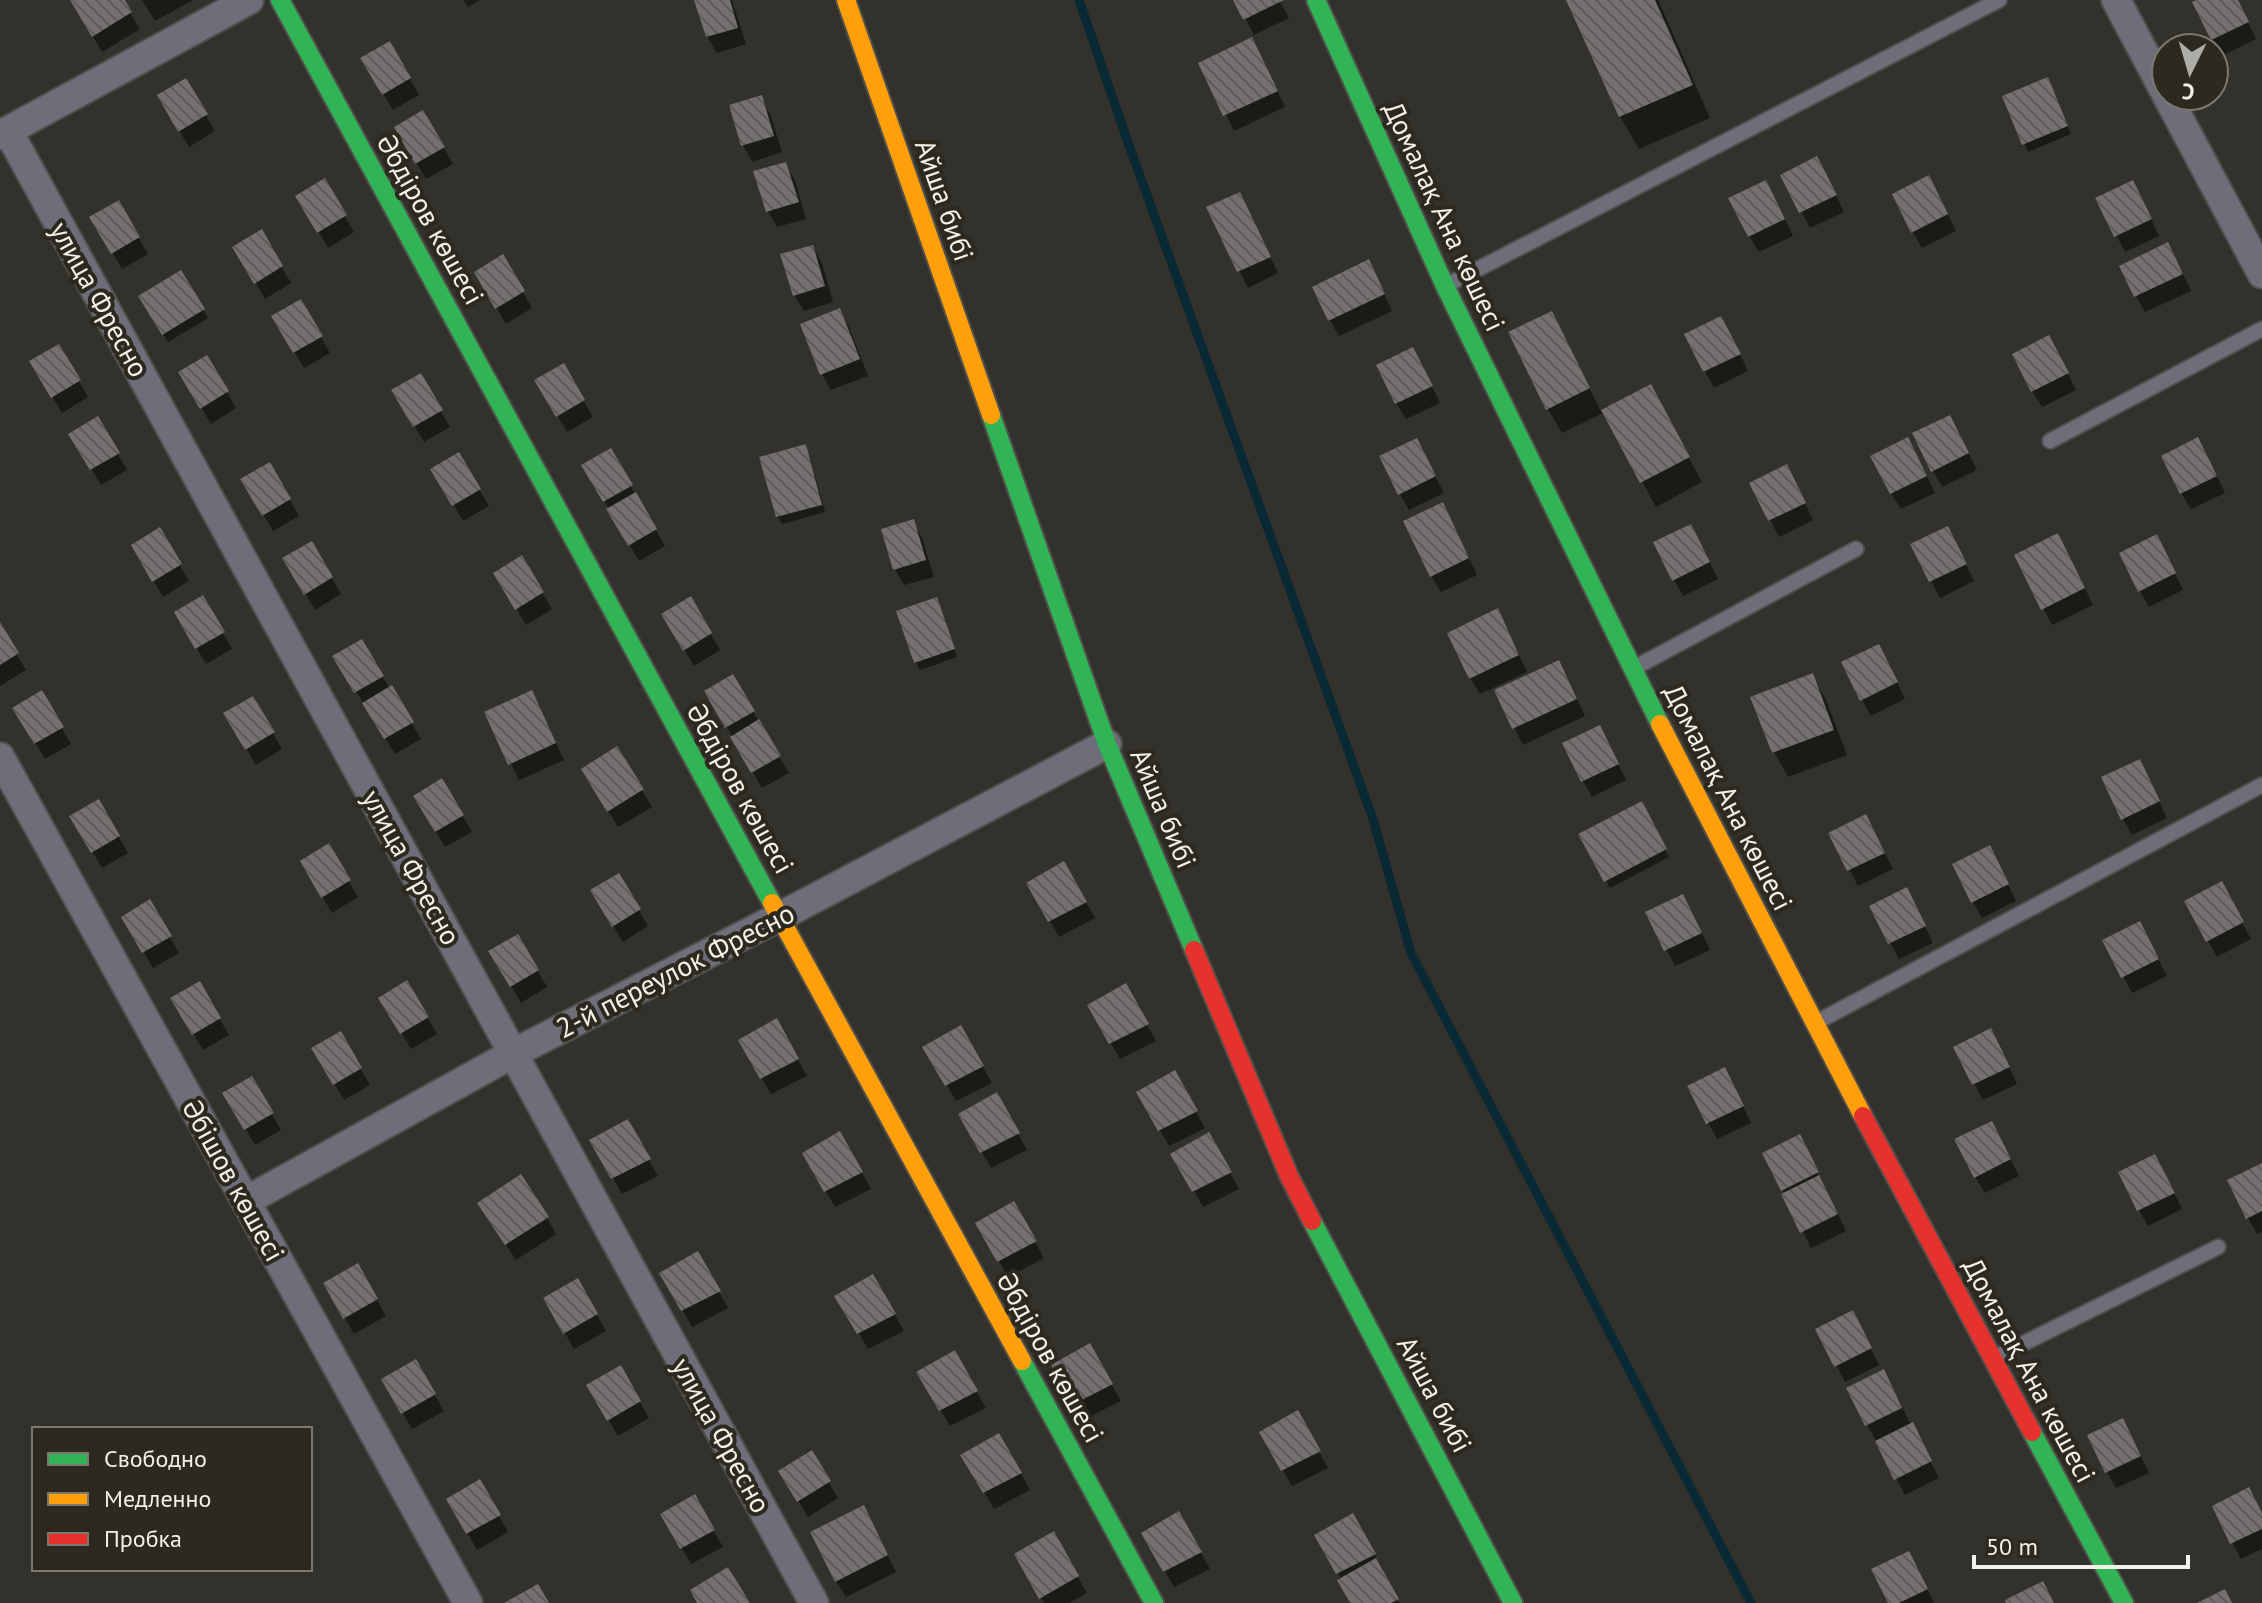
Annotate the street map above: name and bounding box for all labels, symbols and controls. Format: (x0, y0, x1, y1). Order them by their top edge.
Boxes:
north arrow (2150, 32, 2230, 112)
text: С (2181, 77, 2196, 106)
street label: Домалақ Ана көшесі (1376, 95, 1514, 337)
street label: Әбдіров көшесі (369, 127, 493, 311)
street label: Айша бибі (907, 134, 983, 266)
street label: улица Фресно (42, 215, 158, 383)
street label: Домалақ Ана көшесі (1656, 678, 1802, 916)
street label: Әбдіров көшесі (679, 696, 803, 880)
street label: Айша бибі (1122, 743, 1206, 873)
street label: улица Фресно (354, 783, 470, 951)
street label: 2-й переулок Фресно (550, 894, 800, 1046)
street label: Әбішов көшесі (174, 1092, 294, 1268)
street label: Домалақ Ана көшесі (1955, 1251, 2105, 1489)
street label: Әбдіров көшесі (989, 1265, 1113, 1449)
street label: Айша бибі (1389, 1329, 1481, 1459)
street label: улица Фресно (664, 1351, 780, 1519)
legend (32, 1427, 312, 1571)
text: Свободно (104, 1443, 207, 1474)
text: Медленно (104, 1483, 211, 1514)
scale bar (1974, 1519, 2188, 1569)
text: Пробка (104, 1523, 182, 1554)
text: 50 m (1986, 1531, 2038, 1562)

